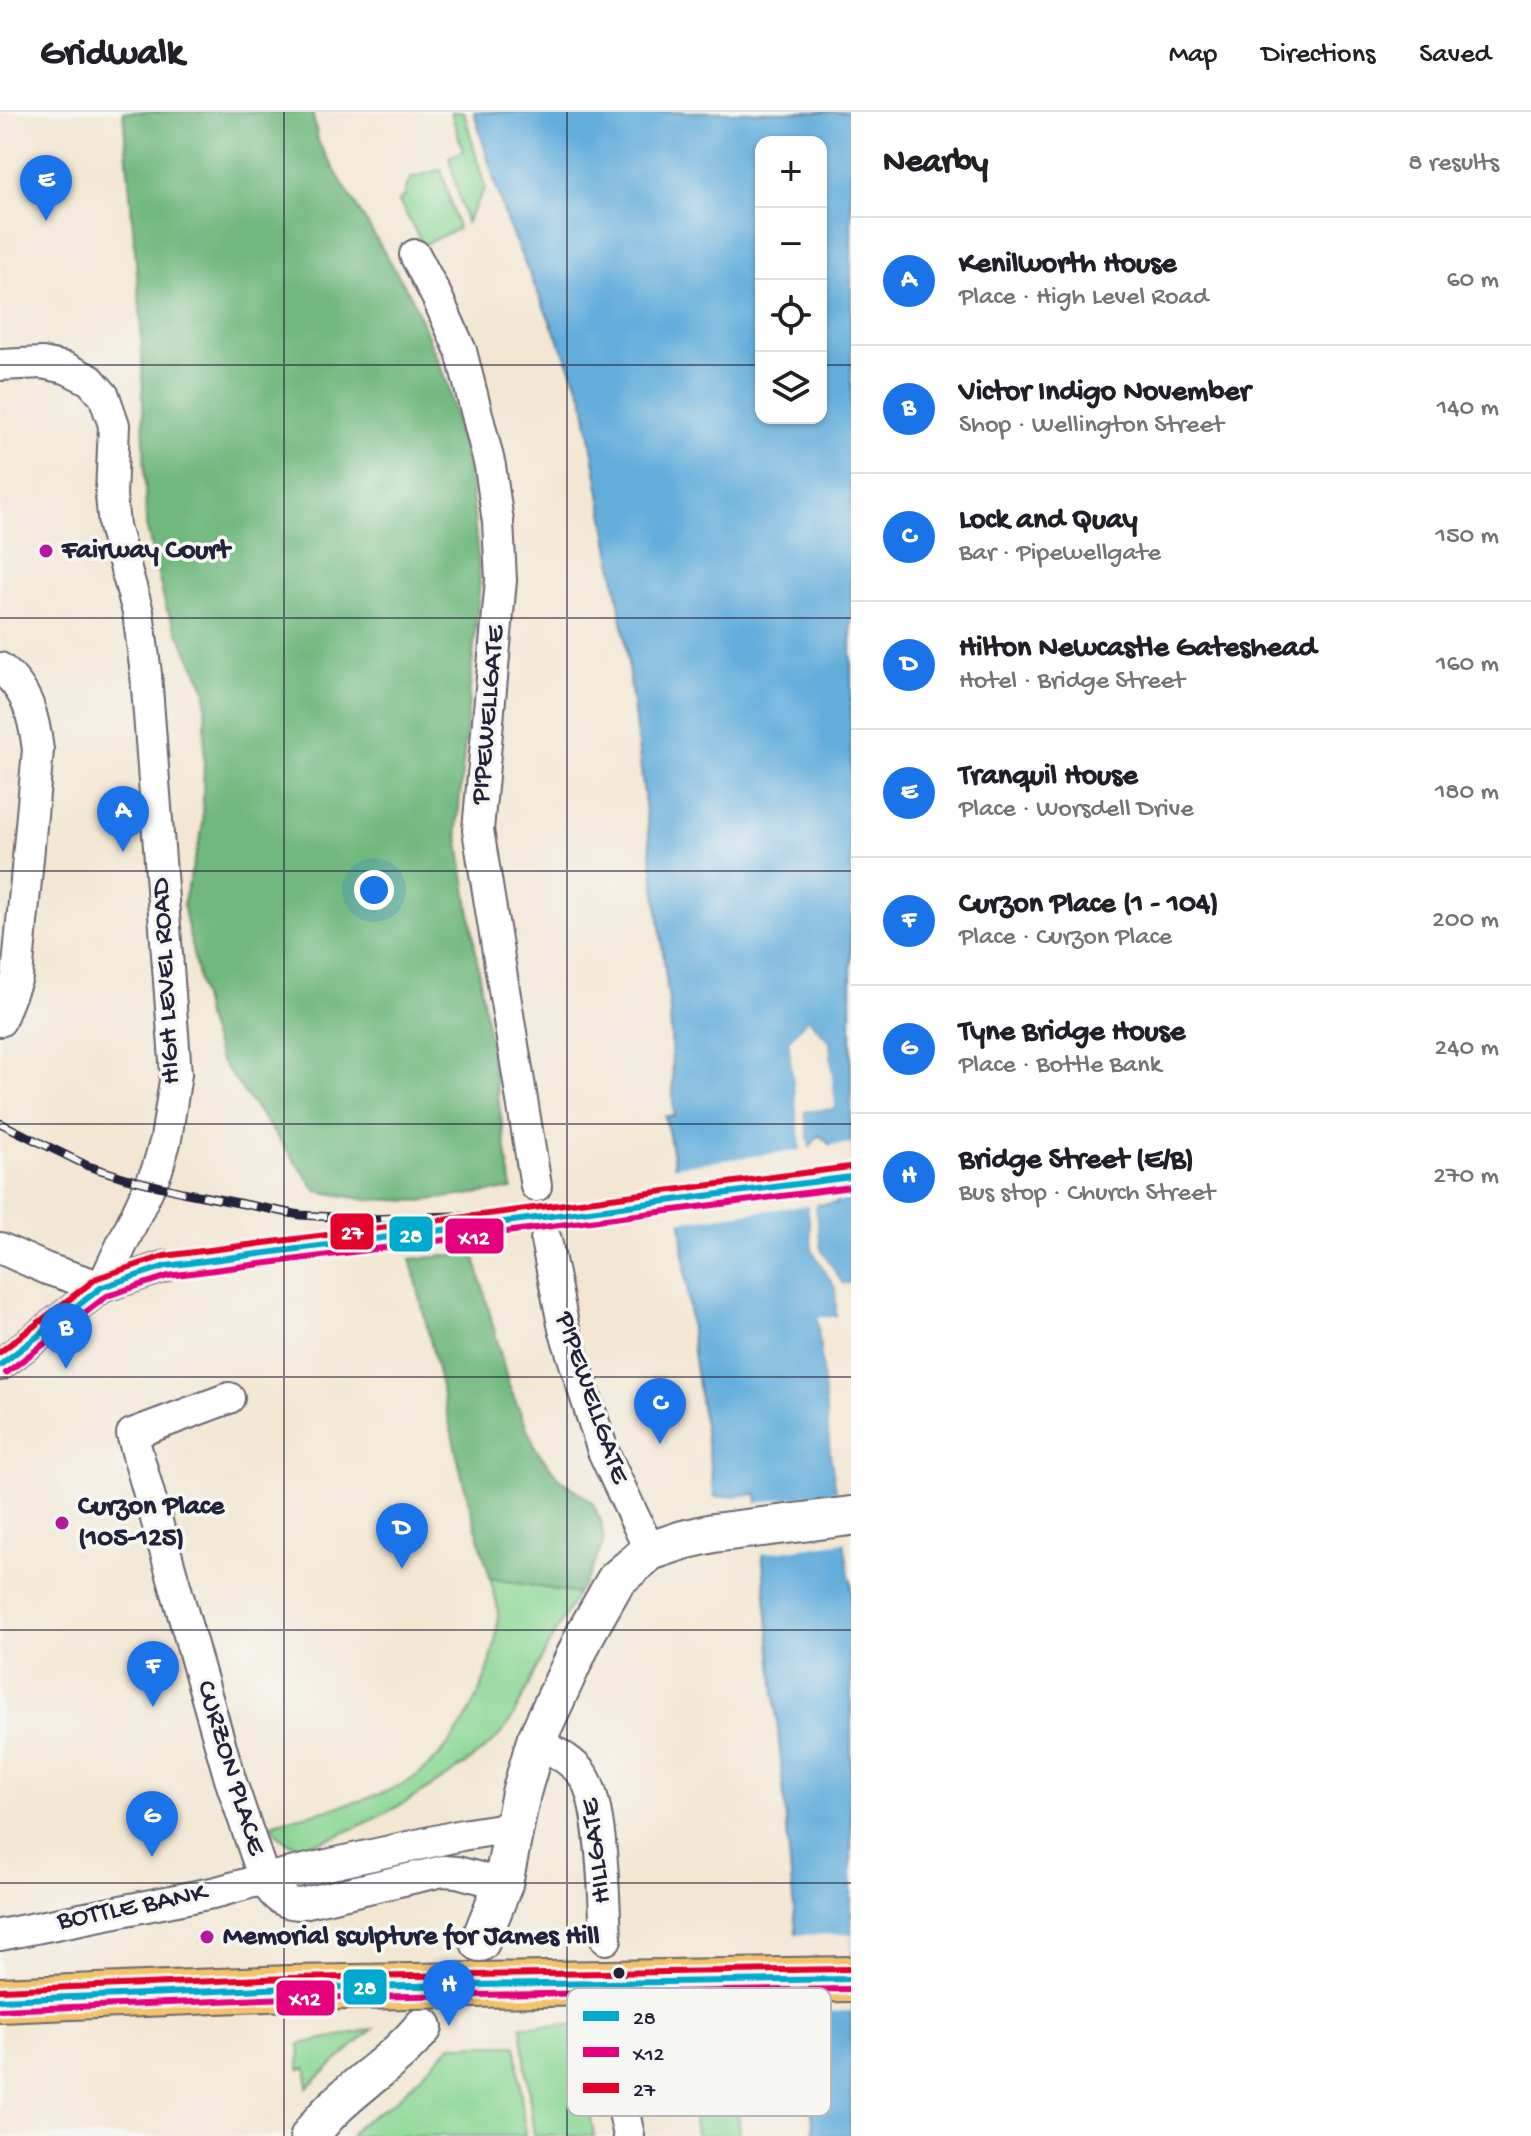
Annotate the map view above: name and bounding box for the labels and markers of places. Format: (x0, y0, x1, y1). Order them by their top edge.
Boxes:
pin: E (20, 155, 72, 221)
place label: Fairway Court (61, 535, 232, 568)
marker: Fairway Court (37, 542, 55, 560)
pin: A (97, 786, 149, 852)
pin: B (40, 1303, 92, 1369)
pin: C (634, 1378, 686, 1444)
place label: Curzon Place (105-125) (78, 1491, 226, 1556)
pin: D (376, 1503, 428, 1569)
marker: Curzon Place (105-125) (53, 1514, 71, 1532)
pin: F (127, 1641, 179, 1707)
pin: G (126, 1791, 178, 1857)
place label: Memorial sculpture for James Hill (223, 1921, 600, 1954)
marker: Memorial sculpture for James Hill (198, 1928, 216, 1946)
pin: H (423, 1960, 475, 2026)
unlabelled marker (611, 1965, 627, 1981)

